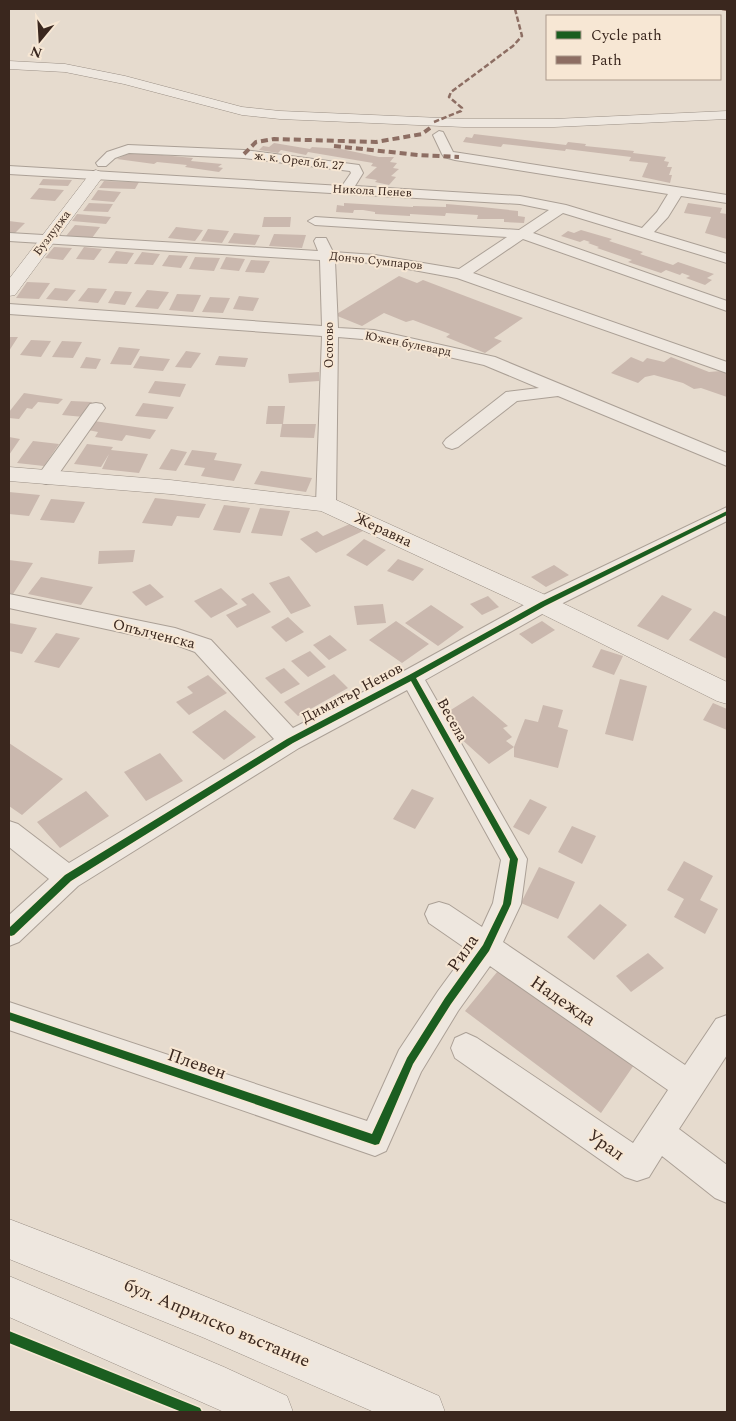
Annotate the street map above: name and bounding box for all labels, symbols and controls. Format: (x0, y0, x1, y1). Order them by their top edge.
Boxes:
north arrow (15, 15, 65, 65)
legend (546, 15, 721, 80)
text: Cycle path (591, 24, 662, 47)
text: N (27, 40, 45, 64)
text: Path (591, 49, 622, 72)
street label: ж. к. Орел бл. 27 (253, 146, 345, 176)
street label: Никола Пенев (332, 179, 412, 203)
street label: Бузлуджа (29, 206, 76, 260)
street label: Дончо Сумпаров (329, 247, 423, 275)
street label: Осогово (320, 322, 339, 368)
street label: Южен булевард (363, 326, 453, 362)
street label: Жеравна (350, 507, 416, 554)
street label: Опълченска (110, 613, 198, 656)
street label: Димитър Ненов (297, 656, 407, 729)
street label: Весела (431, 694, 474, 747)
street label: Рила (440, 928, 486, 977)
street label: Надежда (525, 969, 601, 1033)
street label: Плевен (164, 1041, 230, 1087)
street label: Урал (582, 1123, 630, 1167)
street label: бул. Априлско въстание (120, 1271, 314, 1375)

